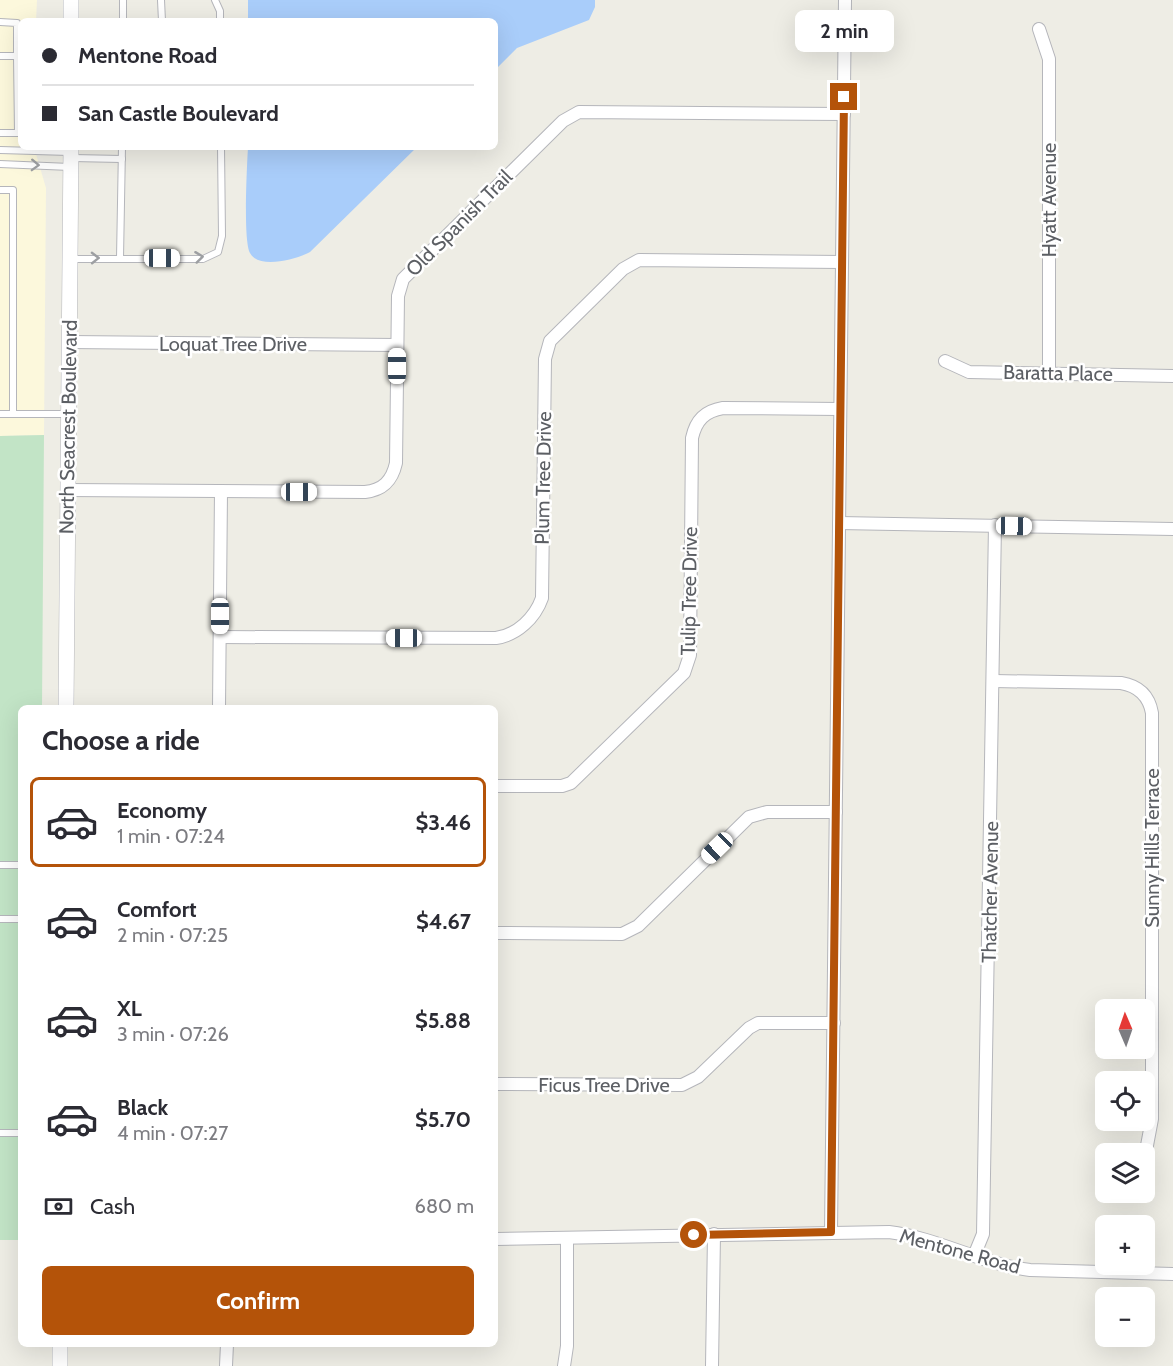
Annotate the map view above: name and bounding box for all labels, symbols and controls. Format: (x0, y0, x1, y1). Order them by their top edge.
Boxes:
callout: 2 min (794, 10, 894, 52)
text: 2 min (820, 19, 869, 43)
text: Mentone Road (78, 42, 217, 69)
route end (830, 83, 857, 110)
text: San Castle Boulevard (78, 100, 279, 127)
street label: Hyatt Avenue (1037, 143, 1061, 257)
one-way arrow (31, 159, 40, 172)
street label: Old Spanish Trail (401, 165, 517, 281)
car (144, 249, 180, 267)
one-way arrow (194, 251, 204, 264)
one-way arrow (90, 252, 99, 264)
street label: North Seacrest Boulevard (54, 320, 82, 534)
street label: Loquat Tree Drive (159, 332, 307, 356)
car (388, 348, 406, 384)
street label: Baratta Place (1003, 360, 1113, 386)
street label: Plum Tree Drive (530, 411, 556, 545)
car (281, 483, 317, 501)
car (996, 517, 1032, 535)
street label: Tulip Tree Drive (676, 526, 702, 656)
car (211, 598, 229, 634)
car (386, 629, 422, 647)
text: Choose a ride (42, 724, 200, 757)
street label: Sunny Hills Terrace (1140, 768, 1164, 928)
icon: car (45, 795, 99, 849)
text: Economy (117, 797, 207, 824)
text: $3.46 (415, 809, 471, 836)
street label: Thatcher Avenue (977, 821, 1003, 963)
text: 1 min · 07:24 (117, 824, 225, 848)
car (698, 829, 736, 867)
icon: car (45, 894, 99, 948)
text: Comfort (117, 896, 196, 923)
text: $4.67 (416, 908, 471, 935)
text: 2 min · 07:25 (117, 923, 228, 947)
icon: car (45, 993, 99, 1047)
text: XL (117, 995, 142, 1022)
north arrow (1095, 999, 1155, 1059)
map controls (1095, 999, 1155, 1347)
text: $5.88 (415, 1007, 471, 1034)
text: 3 min · 07:26 (117, 1022, 229, 1046)
button: locate (1095, 1071, 1155, 1131)
street label: Ficus Tree Drive (538, 1073, 670, 1097)
icon: car (45, 1092, 99, 1146)
text: Black (117, 1094, 168, 1121)
text: $5.70 (415, 1106, 471, 1133)
text: 4 min · 07:27 (117, 1121, 228, 1145)
button: layers (1095, 1143, 1155, 1203)
icon: cash (42, 1190, 75, 1223)
text: Cash (90, 1193, 135, 1220)
text: 680 m (415, 1194, 474, 1218)
button: + (1095, 1215, 1155, 1275)
route start (680, 1221, 707, 1248)
street label: Mentone Road (897, 1223, 1023, 1279)
button: Confirm (42, 1266, 474, 1335)
button: − (1095, 1287, 1155, 1347)

